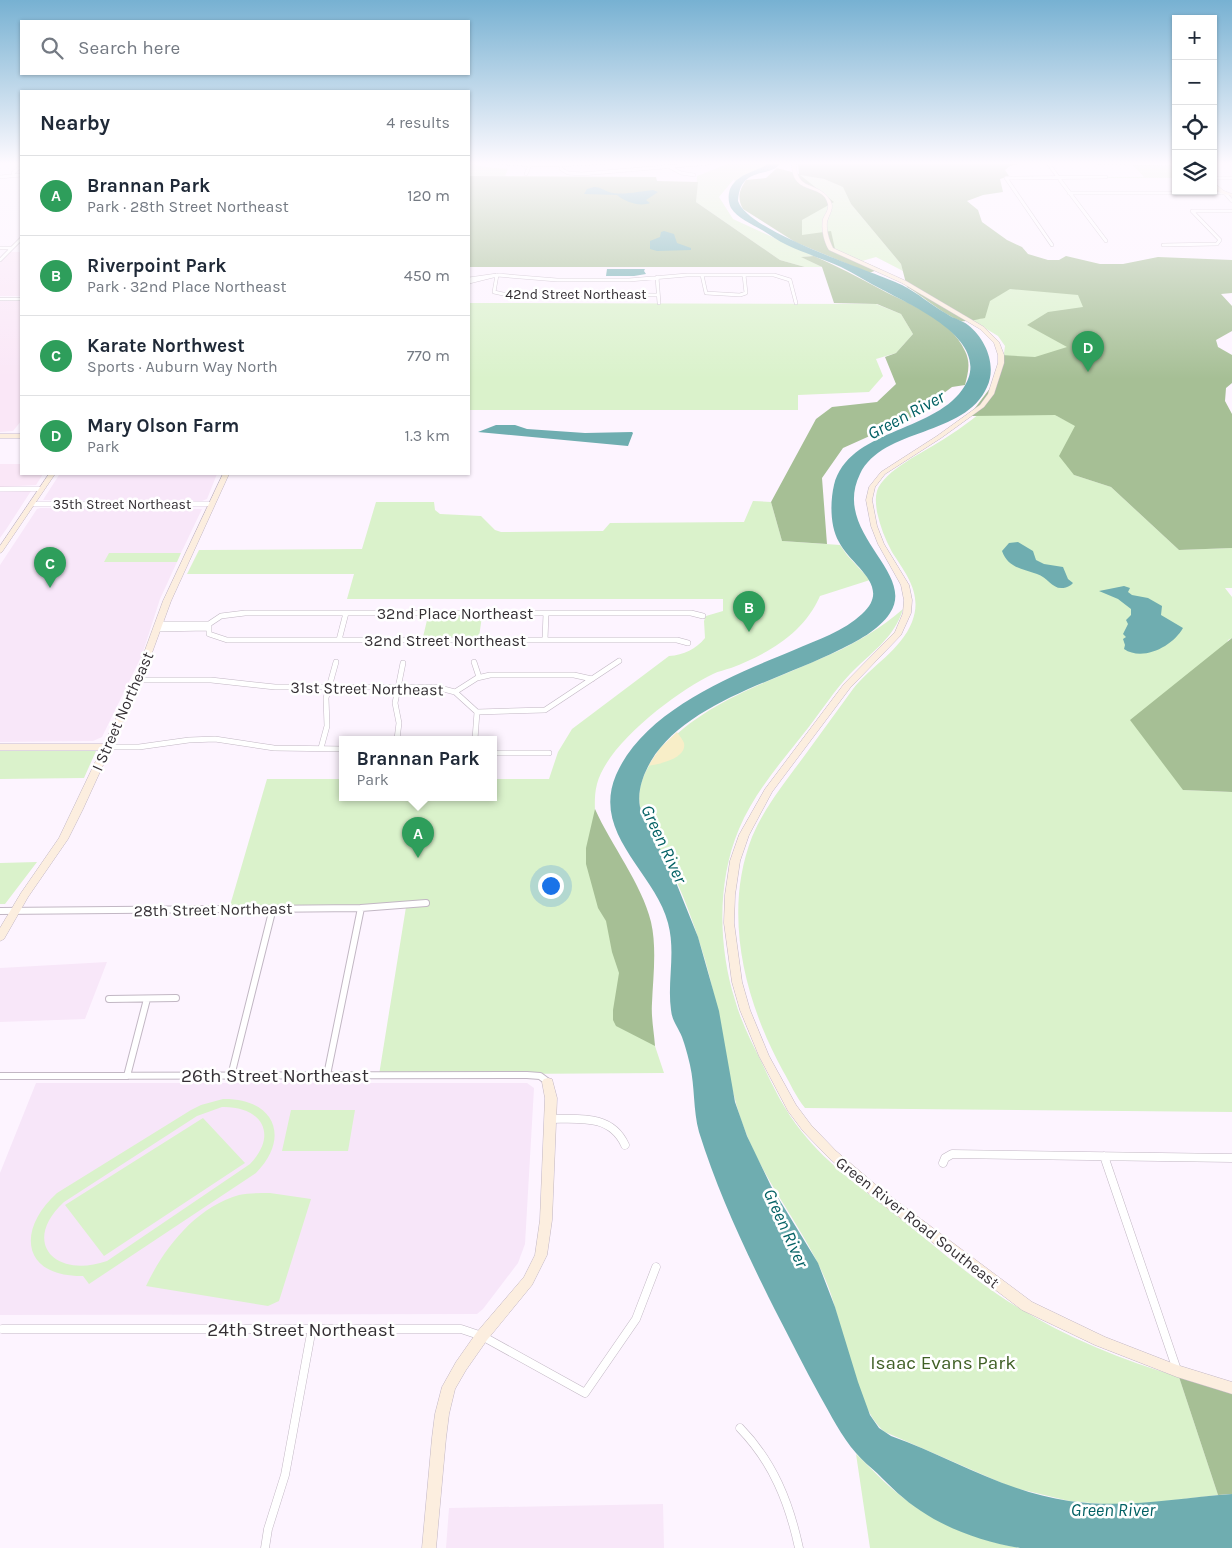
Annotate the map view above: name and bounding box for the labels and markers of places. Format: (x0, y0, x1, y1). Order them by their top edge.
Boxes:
pin: D (1072, 331, 1104, 372)
pin: C (34, 547, 66, 588)
pin: B (733, 591, 765, 632)
pin: A (402, 817, 434, 858)

